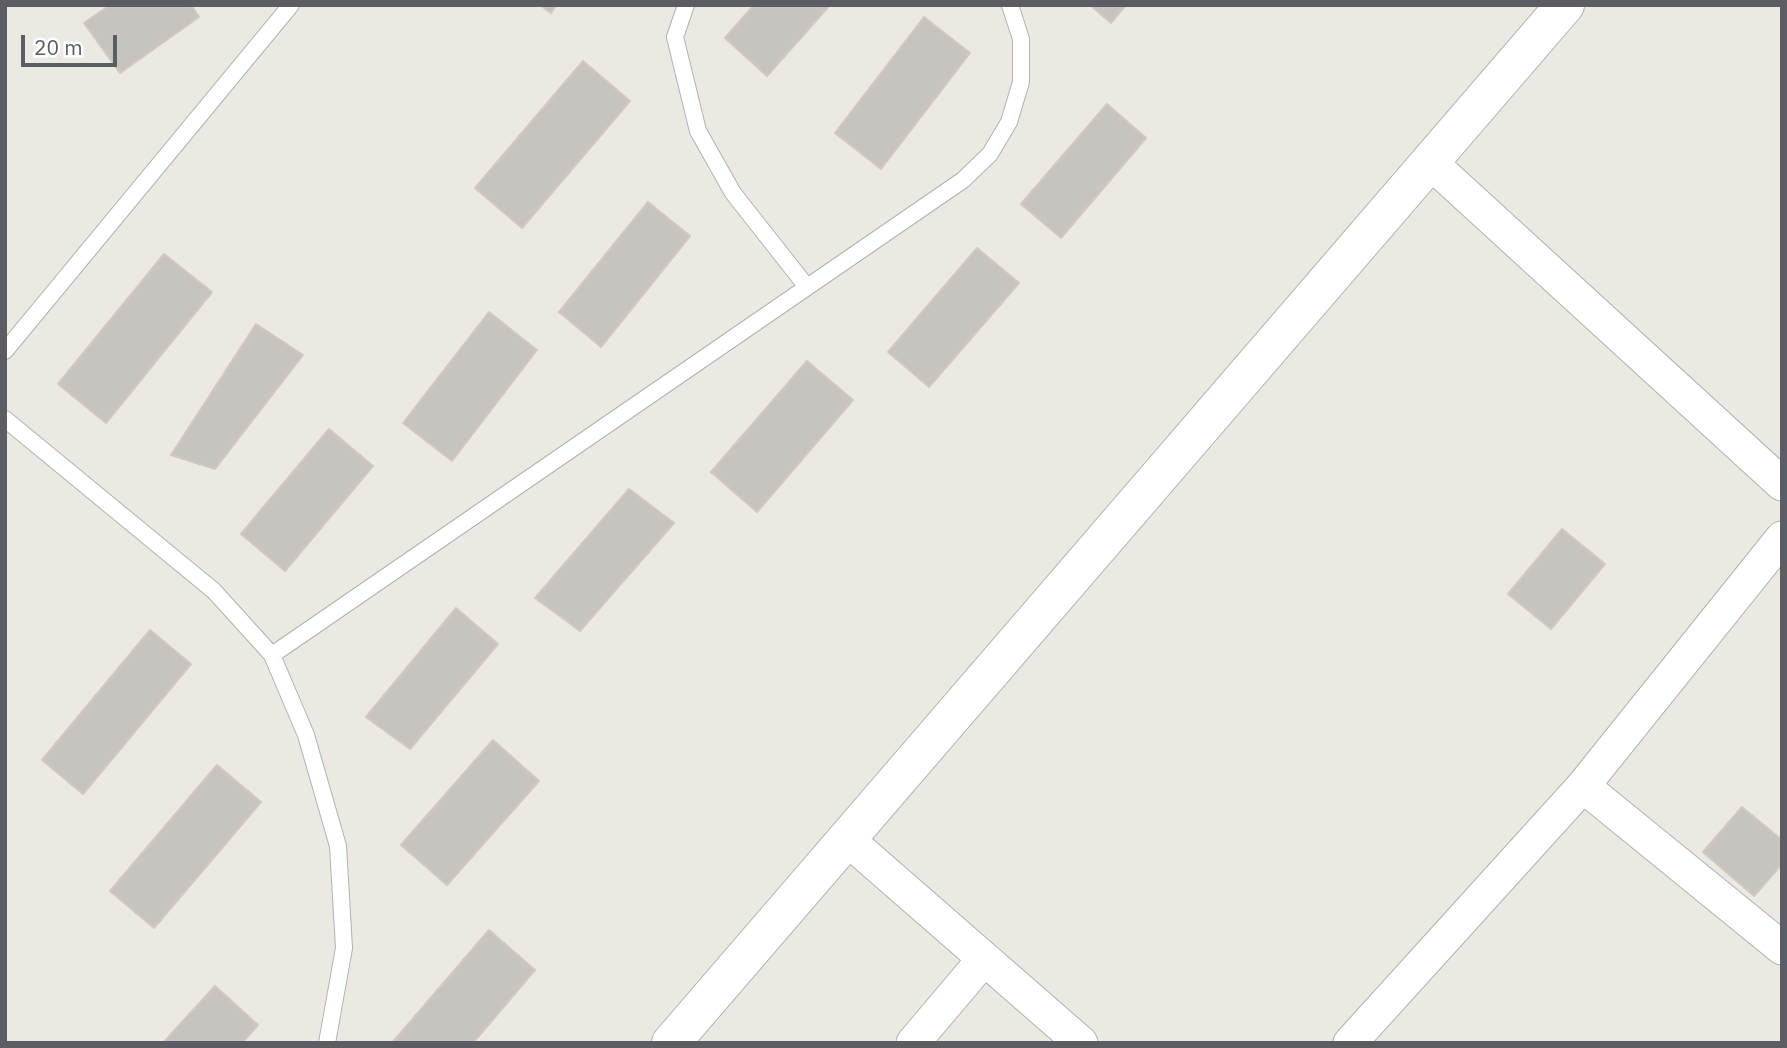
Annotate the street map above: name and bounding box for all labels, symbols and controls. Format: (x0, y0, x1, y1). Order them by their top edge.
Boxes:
scale bar (24, 21, 121, 65)
text: 20 m (34, 33, 83, 61)

